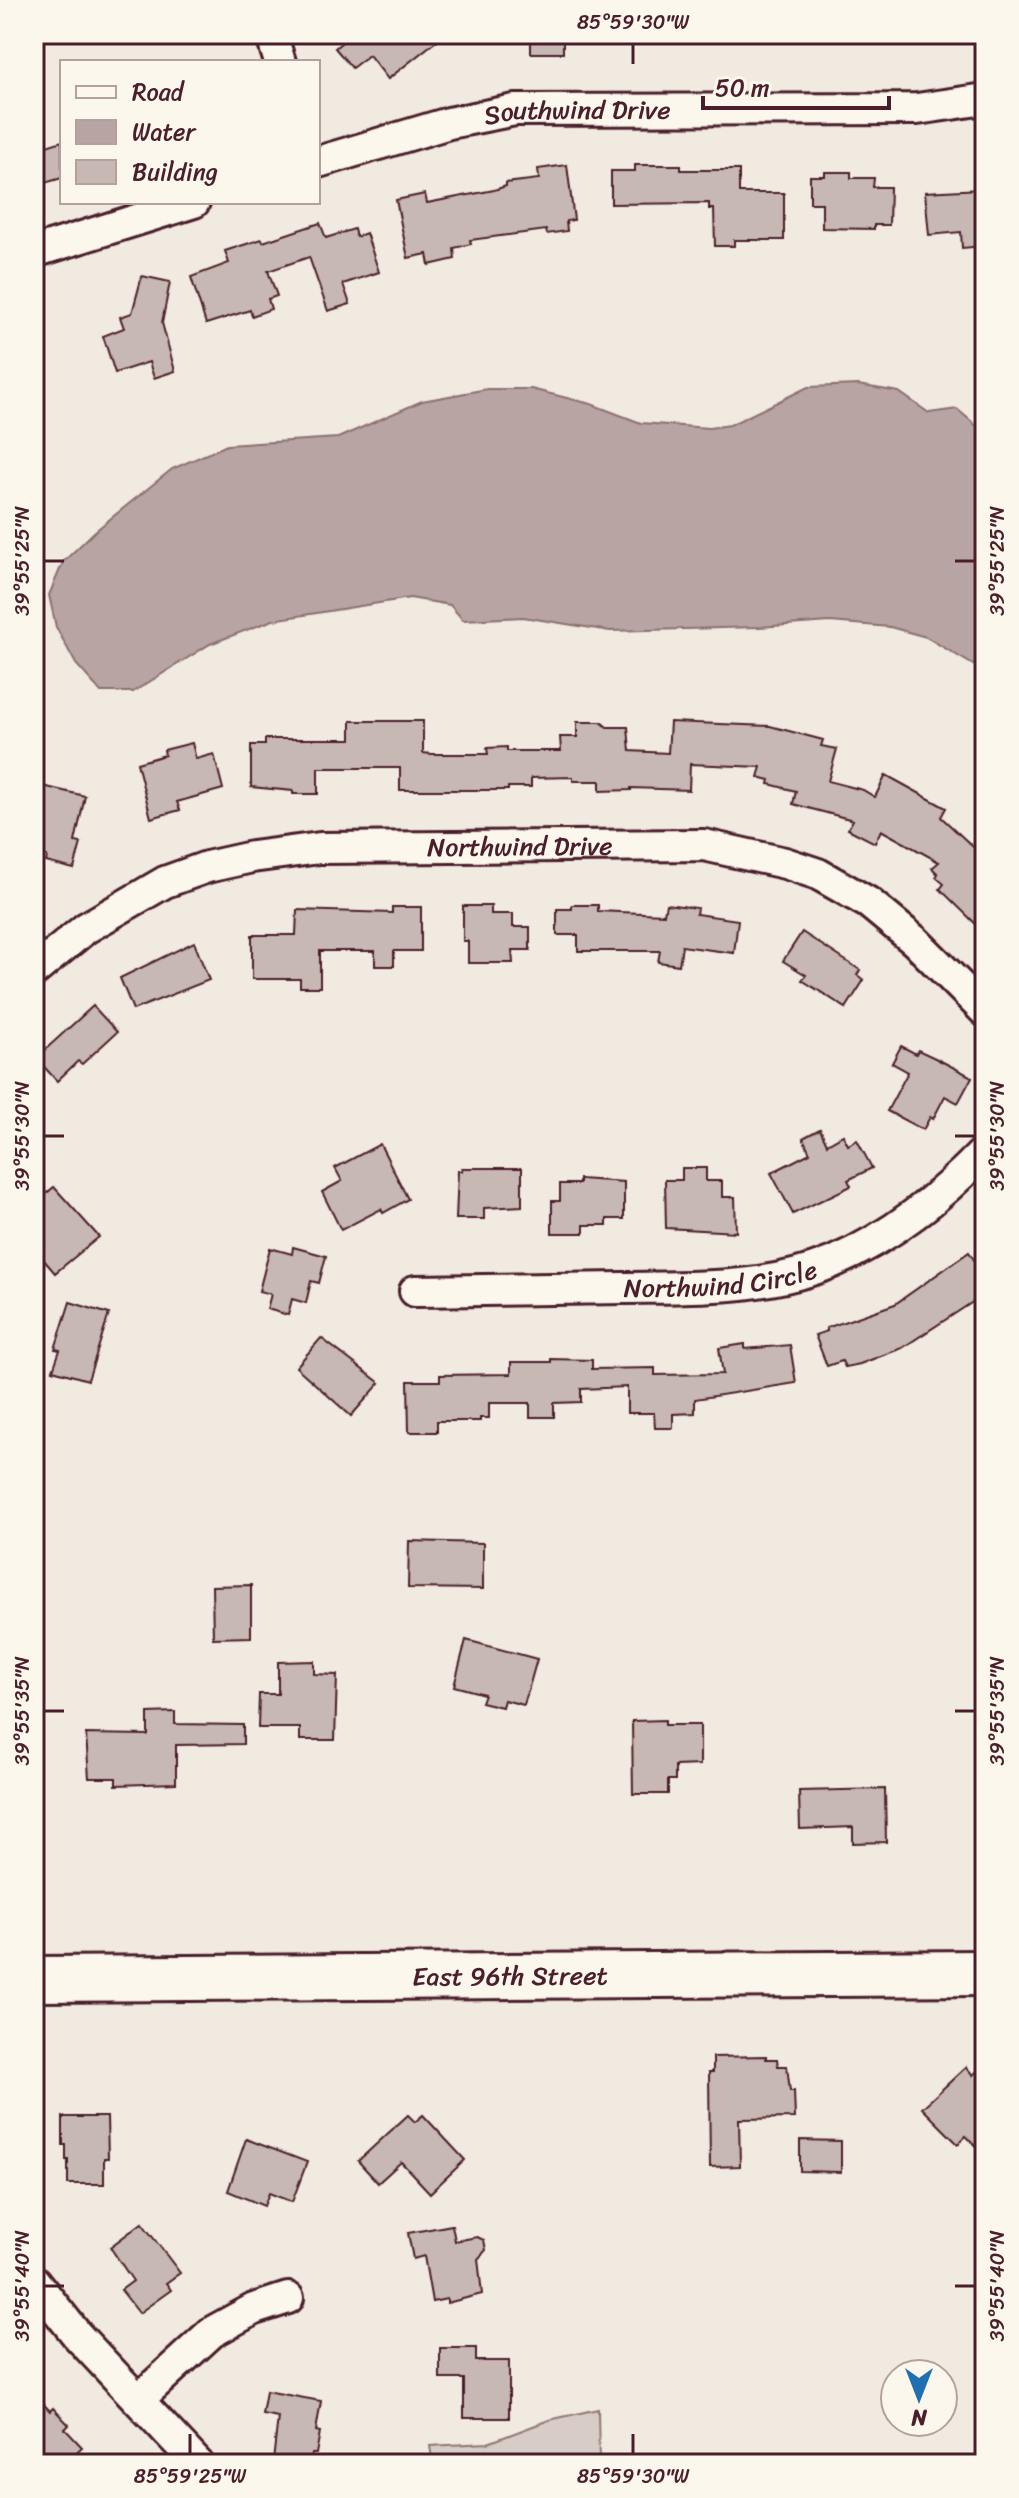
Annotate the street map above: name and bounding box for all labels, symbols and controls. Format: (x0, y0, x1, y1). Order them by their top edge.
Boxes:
text: 85°59'30"W (577, 5, 690, 40)
legend (60, 60, 320, 204)
scale bar (703, 60, 889, 110)
text: 50 m (715, 67, 770, 109)
text: Road (132, 71, 186, 113)
street label: Southwind Drive (480, 87, 671, 139)
text: Water (132, 111, 197, 153)
text: Building (132, 151, 218, 193)
text: 39°55'25"N (5, 506, 40, 616)
text: 39°55'25"N (980, 506, 1015, 616)
street label: Northwind Drive (427, 823, 613, 870)
text: 39°55'30"N (5, 1081, 40, 1191)
text: 39°55'30"N (980, 1081, 1015, 1191)
street label: Northwind Circle (623, 1247, 823, 1311)
text: 39°55'35"N (5, 1656, 40, 1766)
text: 39°55'35"N (980, 1656, 1015, 1766)
street label: East 96th Street (412, 1952, 608, 2000)
text: 39°55'40"N (5, 2230, 40, 2342)
text: 39°55'40"N (980, 2230, 1015, 2342)
north arrow (879, 2358, 959, 2438)
text: N (911, 2398, 928, 2437)
text: 85°59'25"W (134, 2459, 247, 2494)
text: 85°59'30"W (577, 2459, 690, 2494)

